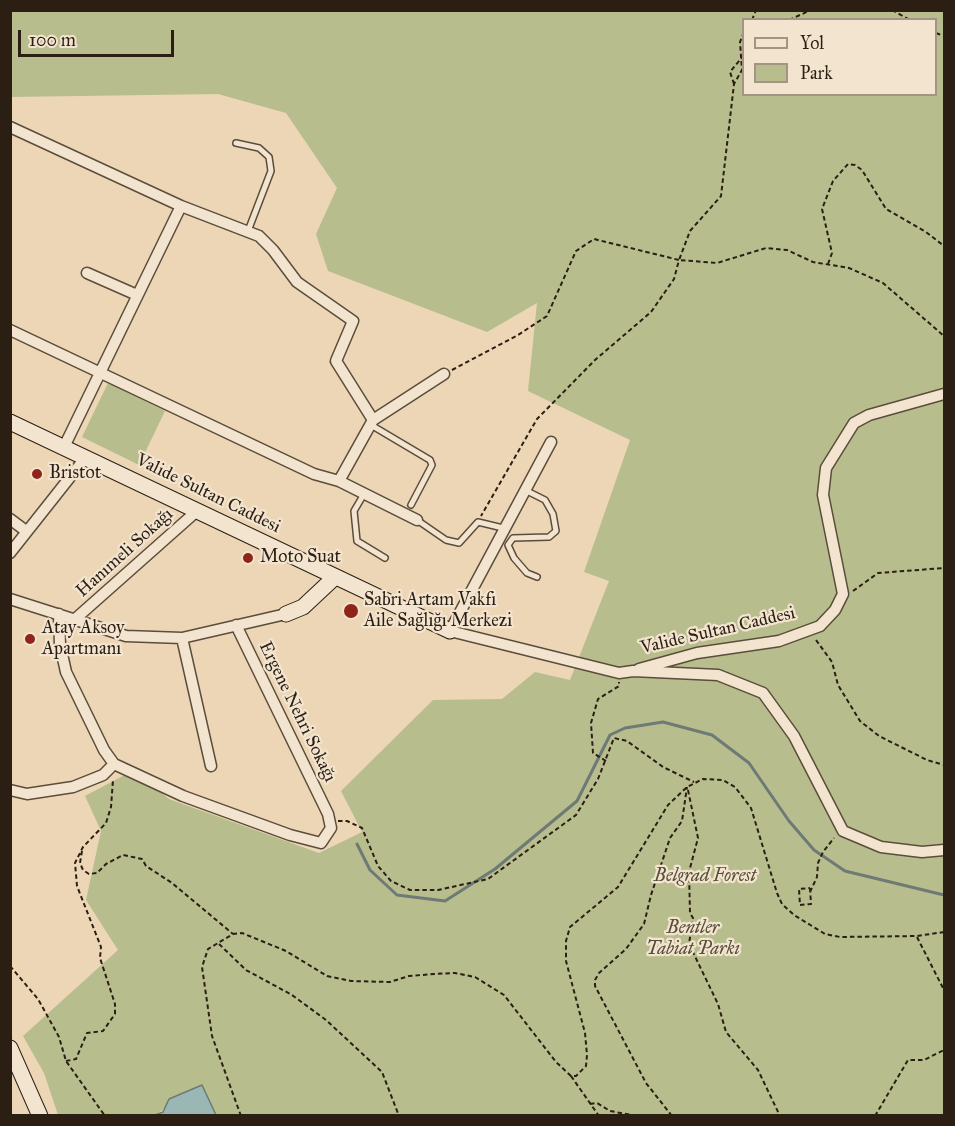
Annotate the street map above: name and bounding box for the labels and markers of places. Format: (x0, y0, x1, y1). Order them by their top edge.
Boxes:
place label: Bristot (49, 463, 101, 485)
marker: Bristot (30, 467, 44, 481)
place label: Moto Suat (260, 547, 341, 569)
marker: Moto Suat (241, 551, 255, 565)
place label: Sabri Artam Vakfı Aile Sağlığı Merkezi (364, 590, 512, 632)
marker: Sabri Artam Vakfı Aile Sağlığı Merkezi (342, 602, 360, 620)
place label: Atay Aksoy Apartmanı (42, 618, 125, 660)
marker: Atay Aksoy Apartmanı (23, 632, 37, 646)

